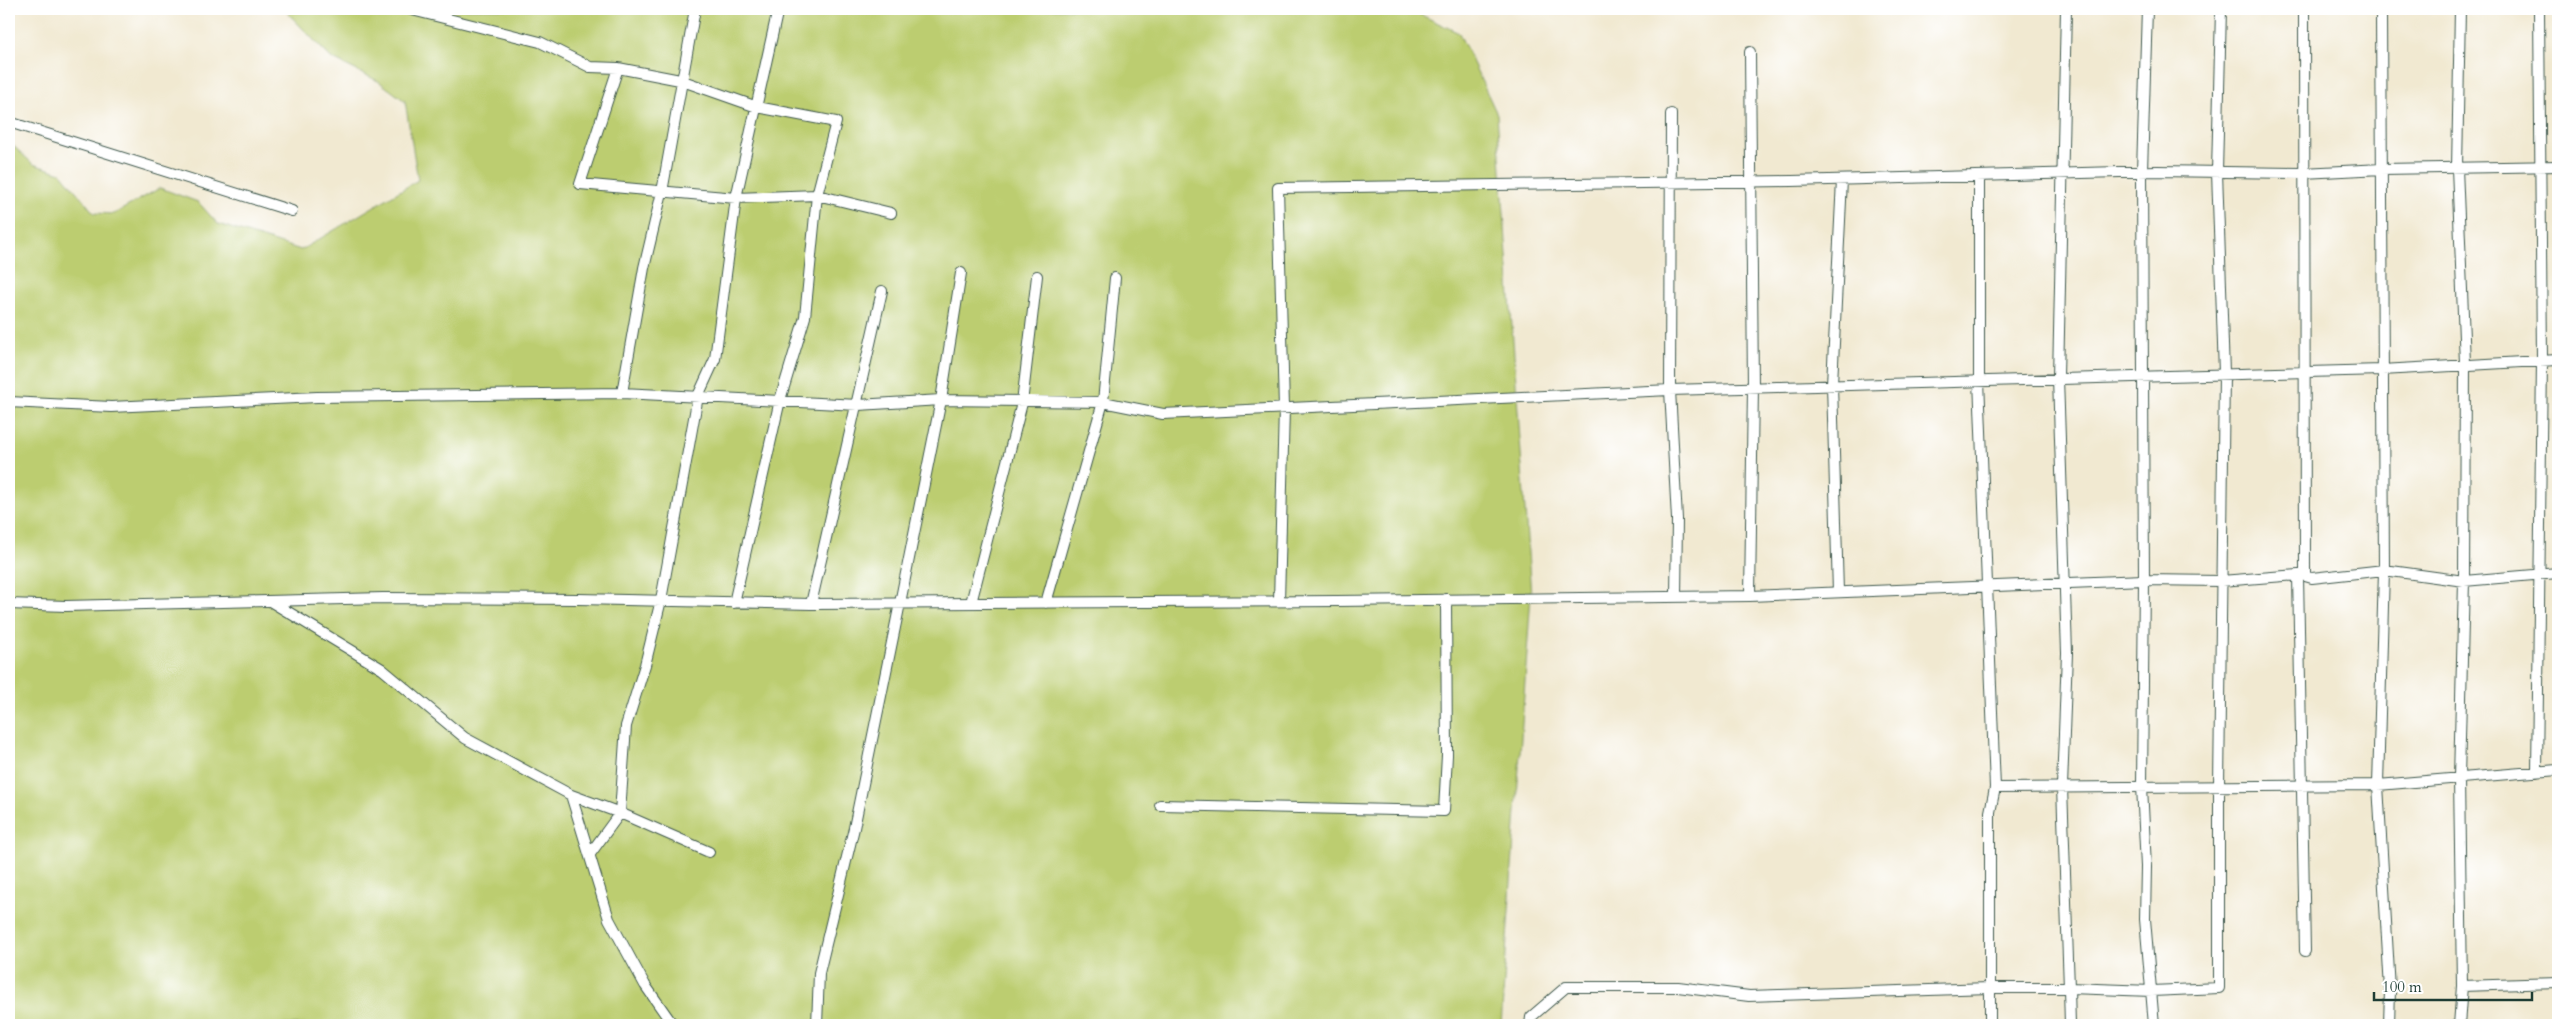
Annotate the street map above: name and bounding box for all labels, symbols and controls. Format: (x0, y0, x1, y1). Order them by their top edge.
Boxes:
scale bar (2374, 969, 2532, 1001)
text: 100 m (2382, 977, 2422, 997)

